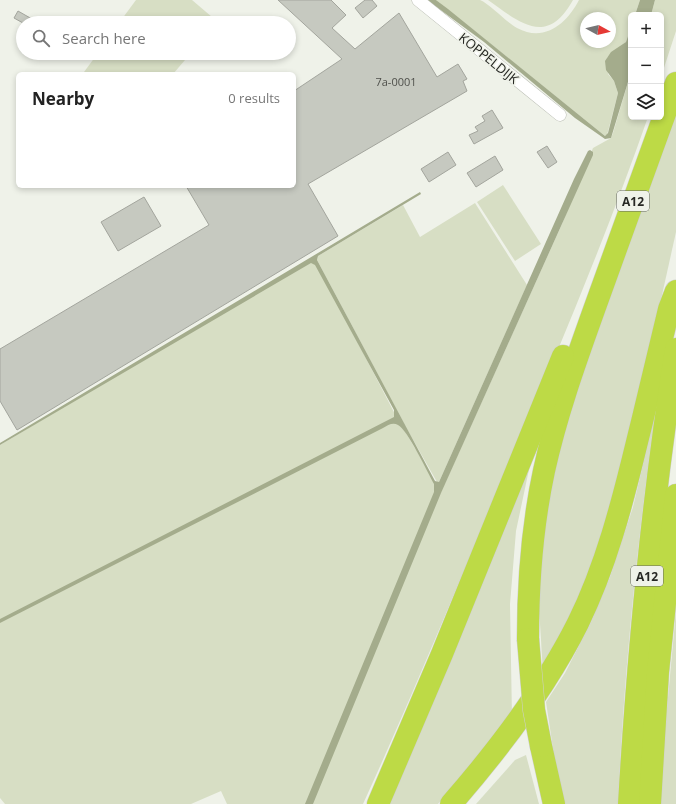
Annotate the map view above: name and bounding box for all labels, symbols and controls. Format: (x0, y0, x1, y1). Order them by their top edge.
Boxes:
north arrow (580, 12, 616, 48)
map controls (628, 12, 664, 120)
button: + (628, 12, 664, 48)
search box (16, 16, 296, 60)
icon: search (30, 27, 52, 49)
text: Search here (62, 28, 146, 48)
street label: KOPPELDIJK (455, 28, 523, 88)
button: − (628, 48, 664, 84)
house number: 7a-0001 (375, 74, 417, 89)
button: layers (628, 84, 664, 120)
text: Nearby (32, 87, 94, 110)
text: 0 results (228, 89, 280, 107)
road number: A12 (617, 191, 649, 211)
road number: A12 (631, 566, 663, 586)

